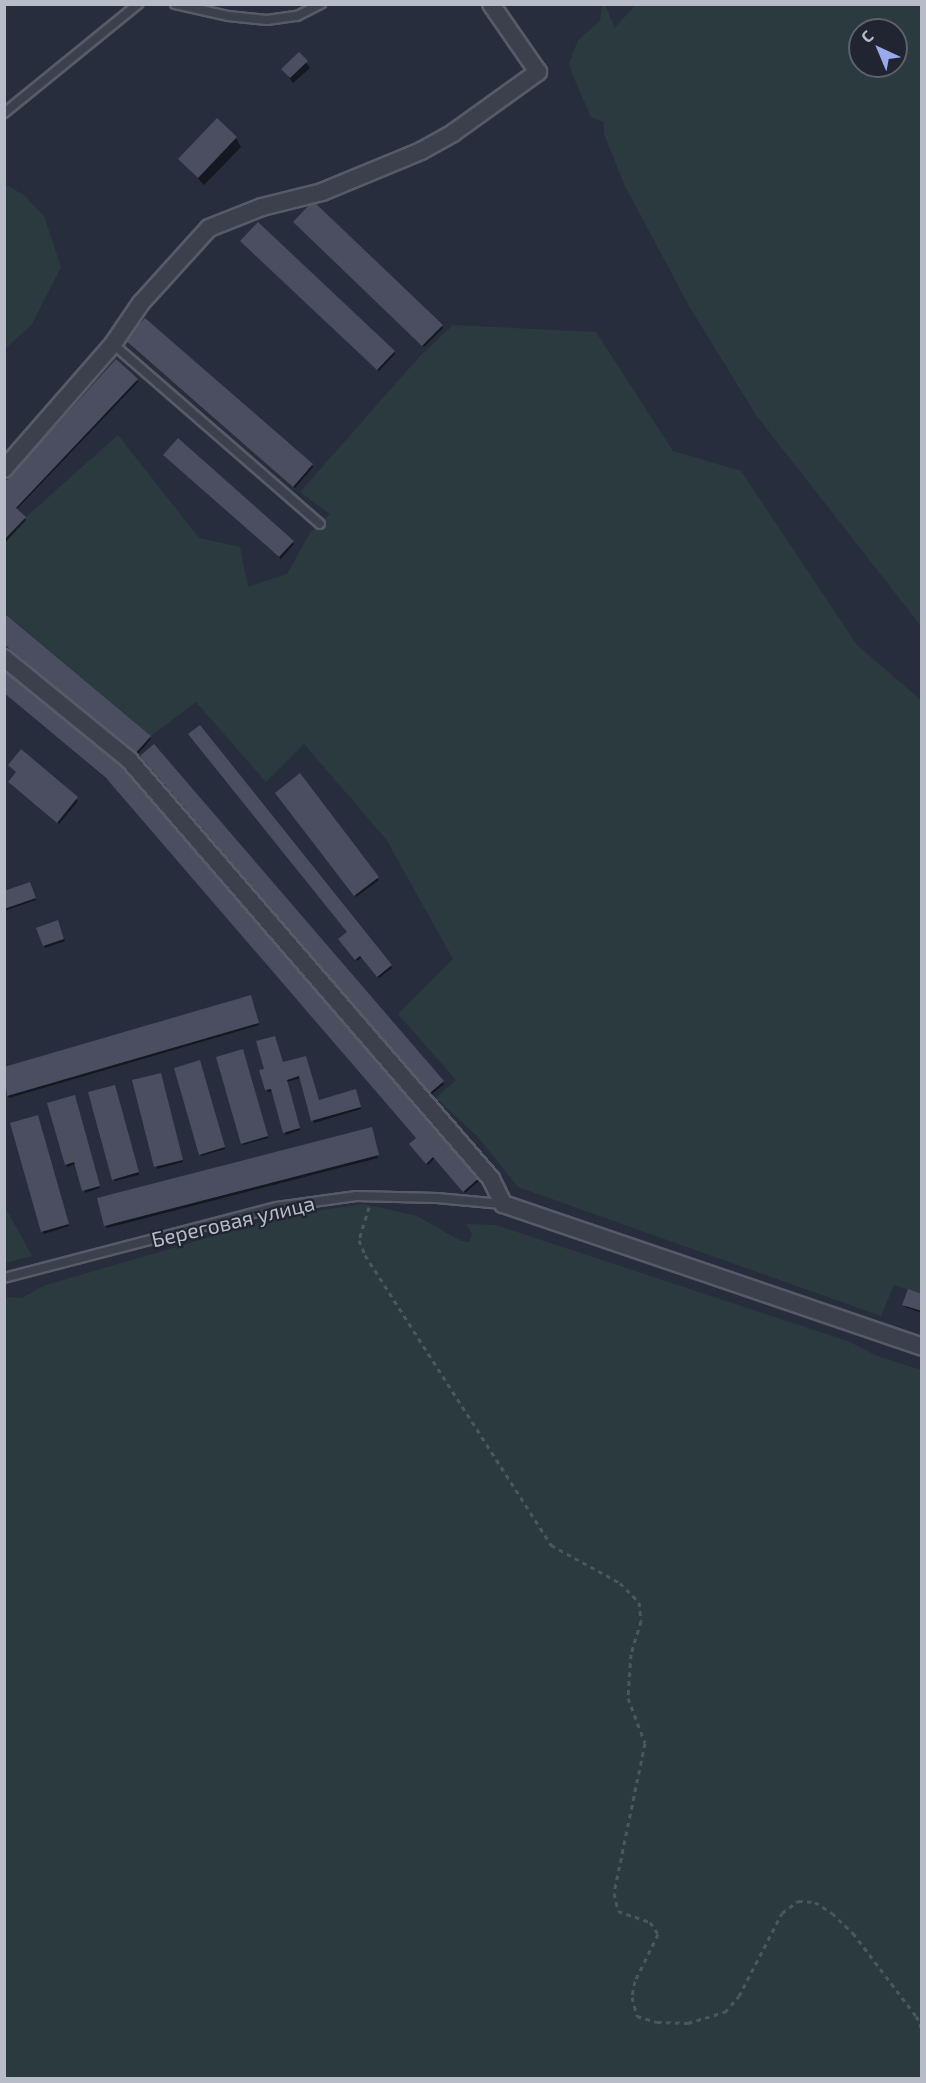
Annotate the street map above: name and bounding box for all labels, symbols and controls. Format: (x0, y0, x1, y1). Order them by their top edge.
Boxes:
north arrow (848, 18, 908, 78)
text: С (857, 26, 877, 46)
street label: Береговая улица (149, 1190, 317, 1252)

